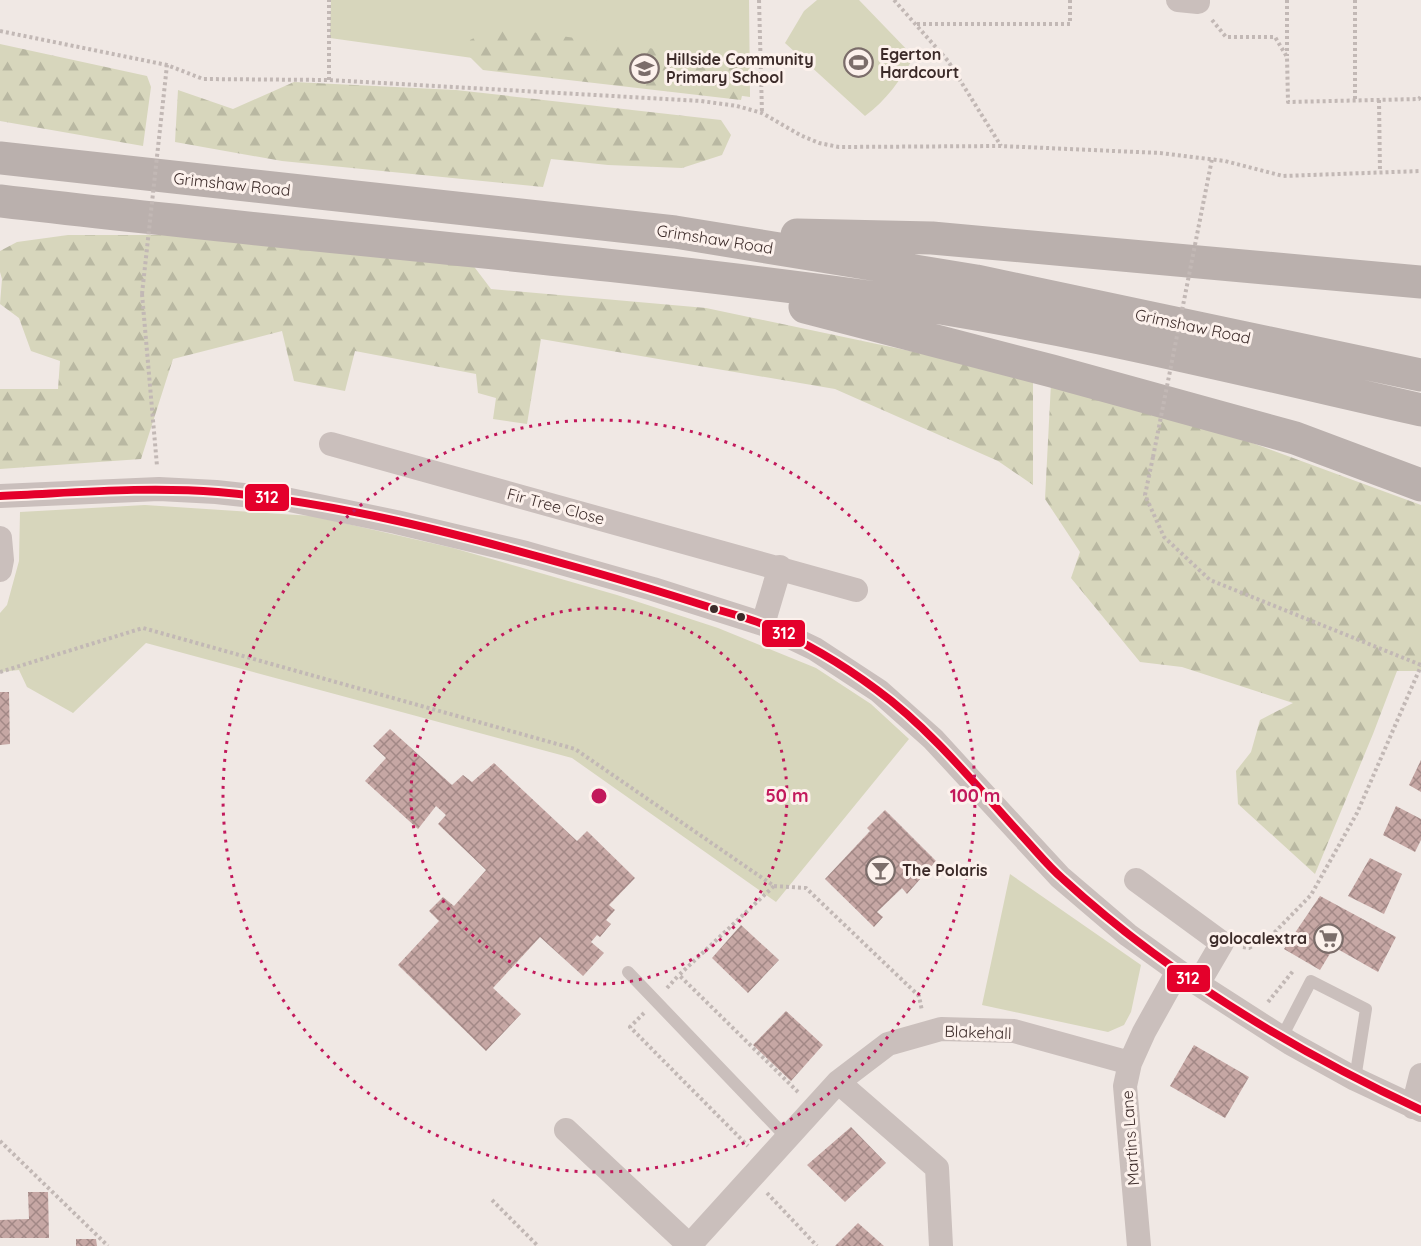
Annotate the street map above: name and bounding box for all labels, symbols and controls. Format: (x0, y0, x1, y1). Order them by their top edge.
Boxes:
place label: Egerton Hardcourt (880, 44, 959, 82)
sports icon: Egerton Hardcourt (843, 47, 875, 79)
place label: Hillside Community Primary School (666, 49, 814, 87)
school or university icon: Hillside Community Primary School (629, 52, 661, 84)
street label: Grimshaw Road (172, 168, 292, 200)
street label: Grimshaw Road (655, 220, 775, 258)
street label: Grimshaw Road (1133, 304, 1253, 348)
line badge: 312 (244, 483, 290, 512)
street label: Fir Tree Close (505, 483, 607, 529)
text: 312 (255, 487, 279, 507)
unlabelled marker (708, 603, 720, 615)
unlabelled marker (735, 611, 747, 623)
line badge: 312 (761, 619, 806, 648)
text: 312 (772, 623, 796, 643)
text: 50 m (765, 784, 809, 807)
text: 100 m (950, 784, 1000, 807)
centre of rings (589, 786, 609, 806)
bar icon: The Polaris (865, 854, 897, 886)
place label: The Polaris (902, 860, 988, 880)
supermarket icon: golocalextra (1312, 922, 1344, 954)
place label: golocalextra (1209, 928, 1307, 948)
line badge: 312 (1166, 964, 1211, 993)
text: 312 (1176, 968, 1200, 988)
street label: Blakehall (944, 1021, 1012, 1043)
street label: Martins Lane (1117, 1090, 1143, 1186)

